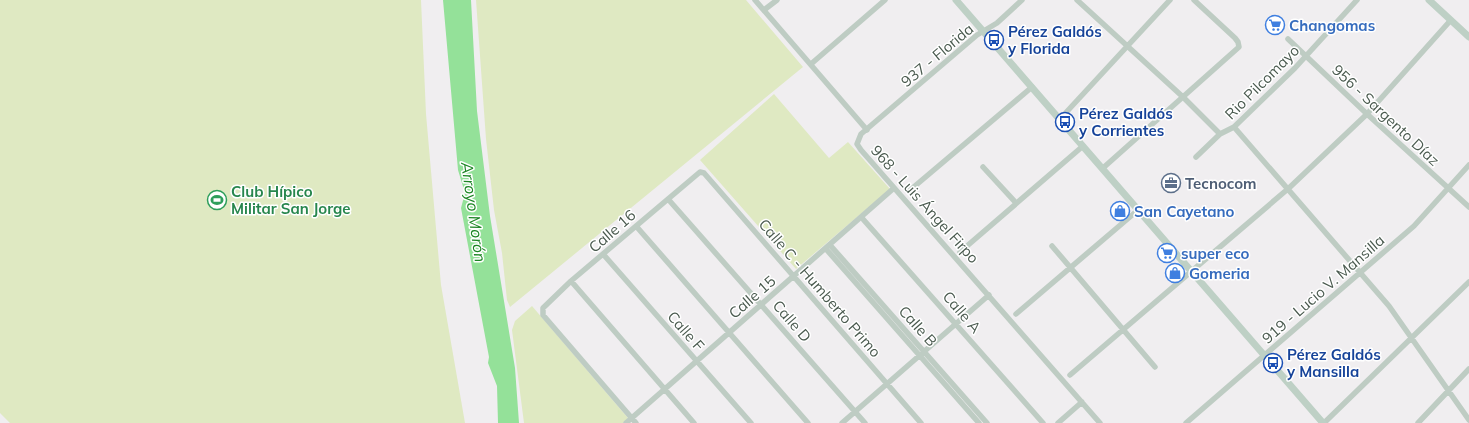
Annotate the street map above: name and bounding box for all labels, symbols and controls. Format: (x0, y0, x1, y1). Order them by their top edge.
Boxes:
supermarket icon: Changomas (1264, 14, 1286, 36)
place label: Changomas (1289, 16, 1375, 35)
street label: 937 - Florida (897, 19, 977, 91)
place label: Pérez Galdós y Florida (1007, 22, 1102, 58)
bus stop icon: Pérez Galdós y Florida (983, 29, 1005, 51)
street label: Rio Pilcomayo (1221, 41, 1303, 123)
street label: 956 - Sargento Díaz (1328, 60, 1444, 170)
place label: Pérez Galdós y Corrientes (1078, 104, 1173, 140)
bus stop icon: Pérez Galdós y Corrientes (1054, 111, 1076, 133)
street label: 968 - Luis Ángel Firpo (867, 141, 983, 267)
water label: Arroyo Morón (457, 160, 491, 263)
office icon: Tecnocom (1160, 172, 1182, 194)
place label: Tecnocom (1185, 174, 1257, 193)
place label: Club Hípico Militar San Jorge (231, 182, 351, 218)
sports icon: Club Hípico Militar San Jorge (206, 189, 228, 211)
shop icon: San Cayetano (1109, 200, 1131, 222)
place label: San Cayetano (1134, 202, 1235, 221)
street label: Calle 16 (585, 205, 639, 257)
street label: Calle C - Humberto Primo (755, 215, 885, 361)
street label: 919 - Lucio V. Mansilla (1258, 231, 1388, 347)
supermarket icon: super eco (1156, 242, 1178, 264)
place label: super eco (1181, 244, 1250, 263)
shop icon: Gomeria (1164, 262, 1186, 284)
place label: Gomeria (1189, 264, 1250, 283)
street label: Calle 15 (725, 271, 779, 323)
street label: Calle A (939, 287, 985, 337)
street label: Calle D (769, 296, 815, 346)
street label: Calle B (895, 302, 941, 350)
street label: Calle F (664, 307, 708, 355)
place label: Pérez Galdós y Mansilla (1286, 345, 1381, 381)
bus stop icon: Pérez Galdós y Mansilla (1262, 352, 1284, 374)

